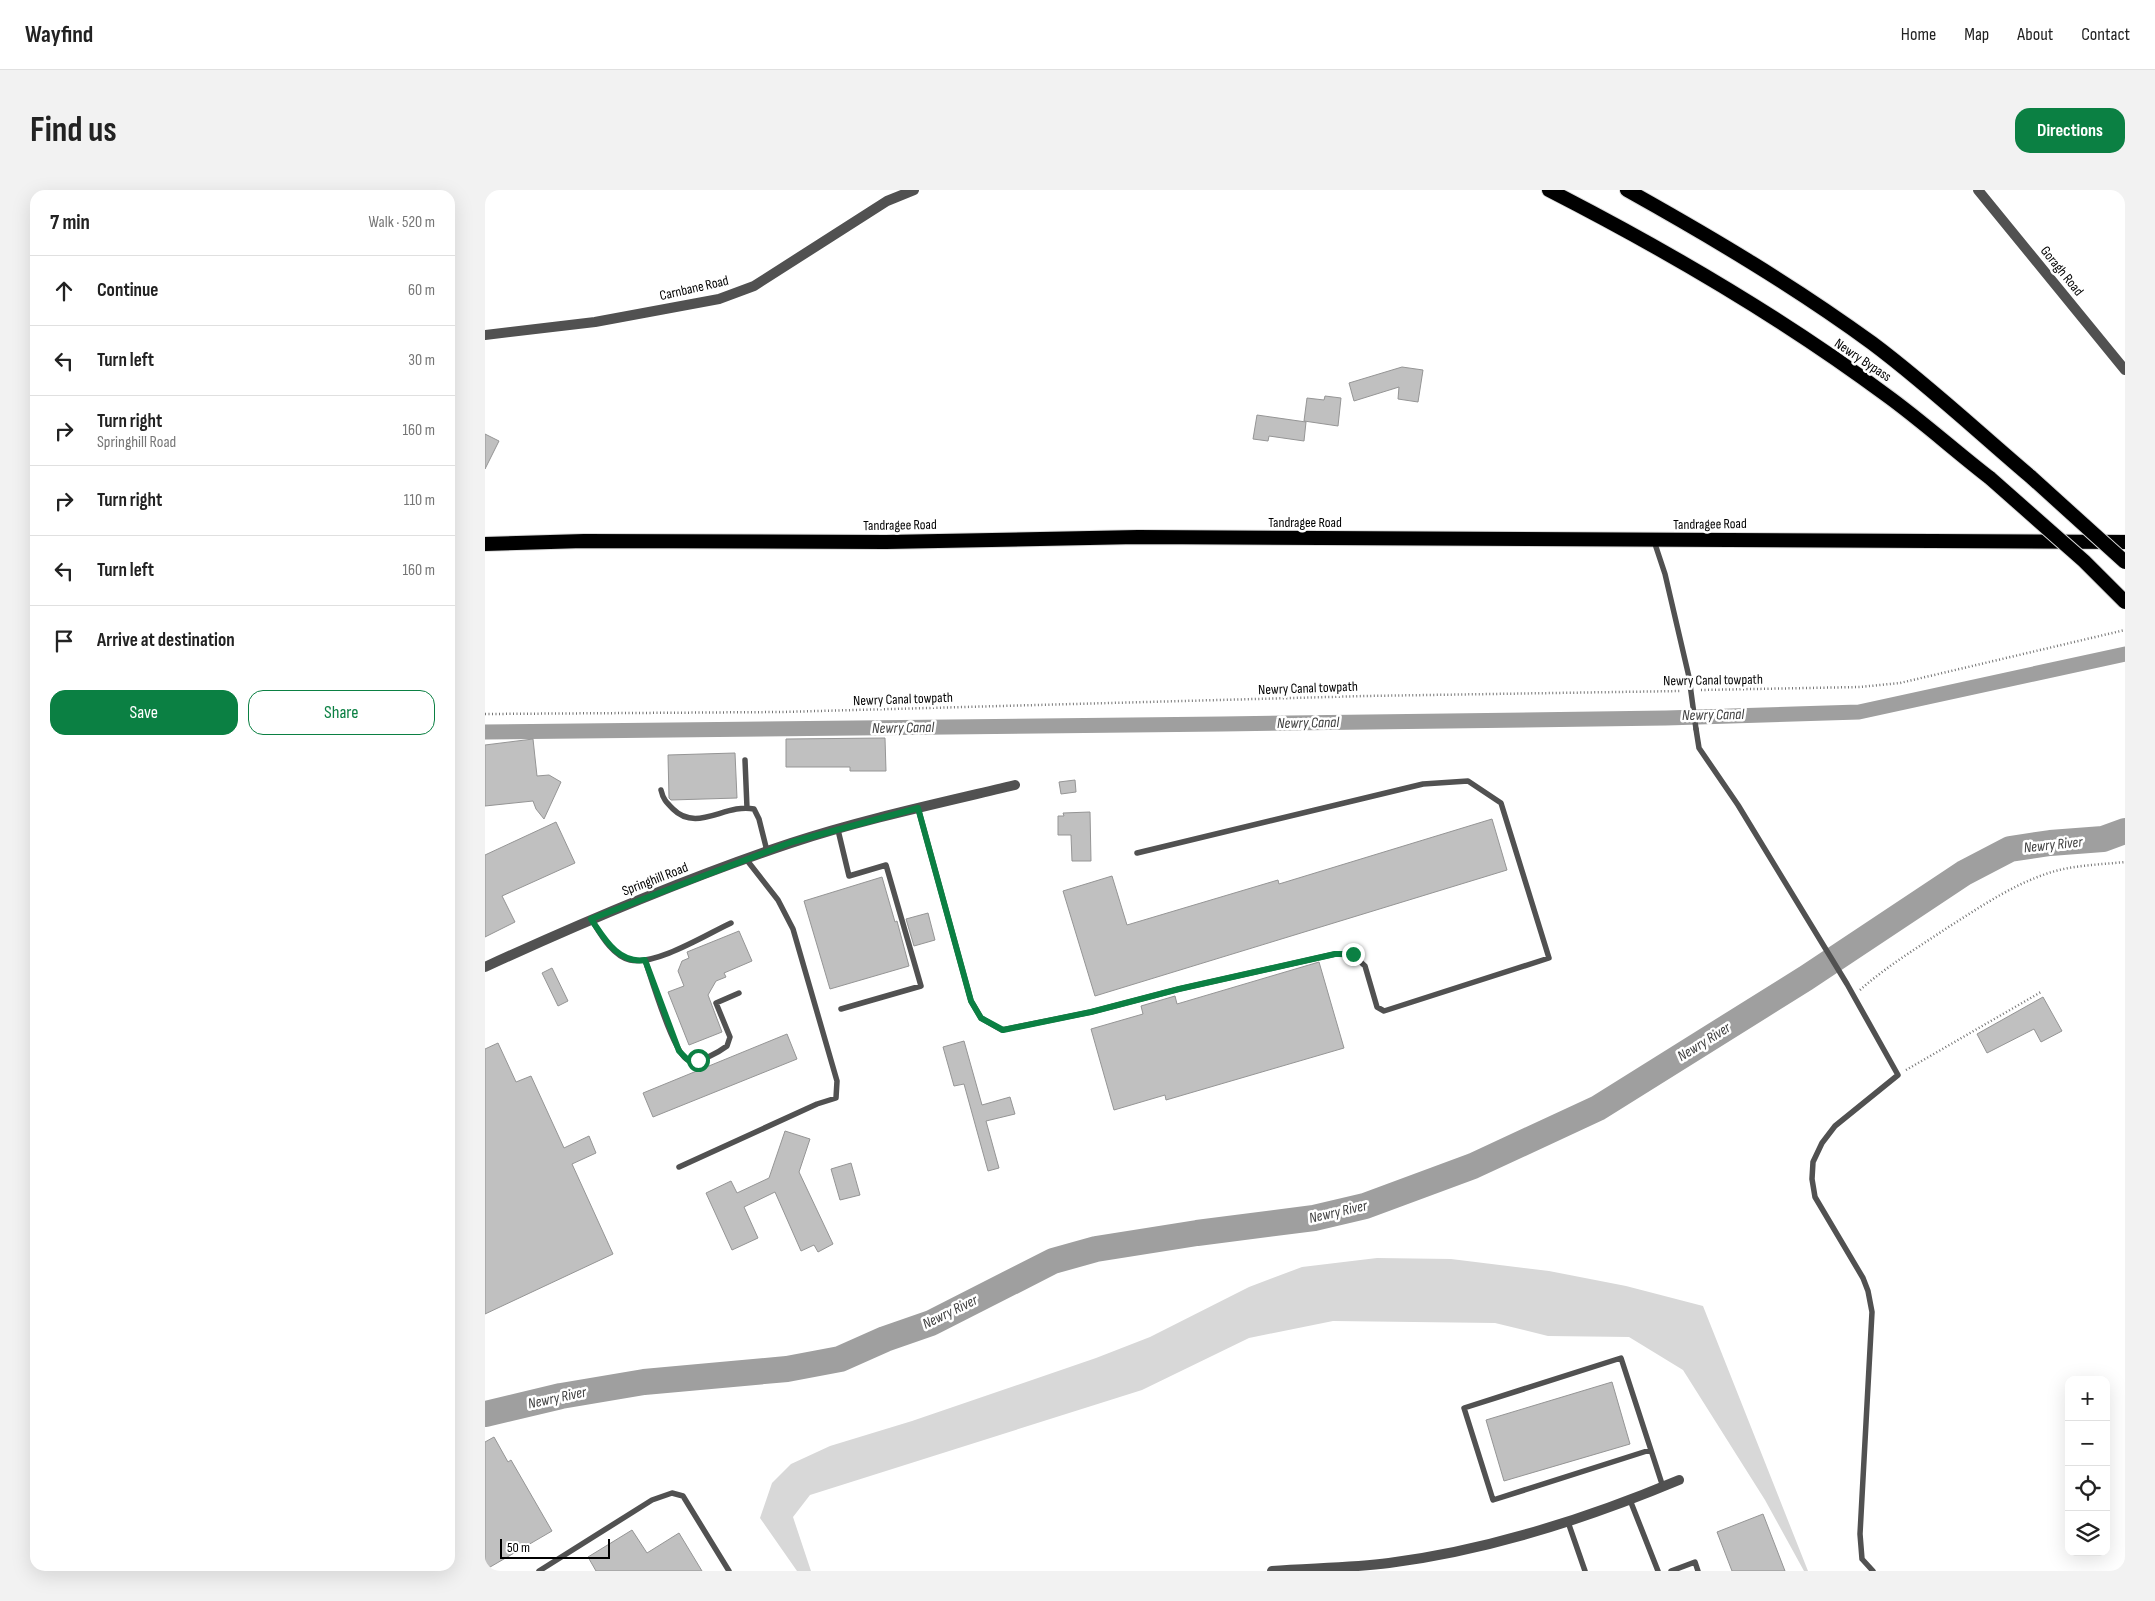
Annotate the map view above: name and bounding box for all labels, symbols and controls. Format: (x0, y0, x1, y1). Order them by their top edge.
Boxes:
text: Wayfind (25, 20, 93, 49)
text: Home (1901, 24, 1936, 45)
text: Map (1964, 24, 1989, 45)
text: About (2017, 24, 2053, 45)
text: Contact (2081, 24, 2130, 45)
button: Directions (2015, 108, 2125, 153)
text: Find us (30, 109, 117, 152)
text: 7 min (50, 210, 90, 235)
text: Walk · 520 m (369, 213, 435, 232)
street label: Goragh Road (2037, 243, 2087, 299)
street label: Carnbane Road (658, 272, 730, 304)
icon: ahead (50, 277, 78, 305)
text: Continue (97, 279, 158, 302)
text: 60 m (408, 281, 435, 300)
street label: Newry Bypass (1831, 335, 1895, 385)
icon: left (50, 347, 78, 375)
text: Turn left (97, 349, 154, 372)
text: 30 m (408, 351, 435, 370)
text: Turn right (97, 410, 162, 433)
icon: right (50, 417, 78, 445)
text: 160 m (402, 421, 435, 440)
text: Springhill Road (97, 433, 176, 452)
icon: right (50, 487, 78, 515)
text: Turn right (97, 489, 162, 512)
text: 110 m (404, 491, 435, 510)
street label: Tandragee Road (1268, 514, 1342, 531)
street label: Tandragee Road (1673, 515, 1747, 533)
street label: Tandragee Road (863, 516, 937, 534)
icon: left (50, 557, 78, 585)
text: Turn left (97, 559, 154, 582)
text: 160 m (402, 561, 435, 580)
icon: arrive (50, 627, 78, 655)
text: Arrive at destination (97, 629, 235, 652)
street label: Newry Canal towpath (1663, 671, 1763, 689)
street label: Newry Canal towpath (1258, 678, 1358, 698)
street label: Newry Canal towpath (853, 689, 953, 709)
button: Save (50, 690, 238, 735)
button: Share (248, 690, 435, 735)
water label: Newry Canal (1682, 705, 1745, 725)
water label: Newry Canal (1277, 713, 1340, 733)
water label: Newry Canal (872, 718, 935, 738)
water label: Newry River (2023, 832, 2084, 858)
street label: Springhill Road (620, 859, 691, 899)
route end (1342, 943, 1365, 966)
water label: Newry River (1674, 1018, 1735, 1066)
route start (687, 1049, 710, 1072)
water label: Newry River (1307, 1196, 1370, 1228)
water label: Newry River (919, 1290, 981, 1333)
map controls (2065, 1376, 2110, 1556)
button: + (2065, 1376, 2110, 1421)
water label: Newry River (526, 1382, 589, 1413)
button: − (2065, 1421, 2110, 1466)
button: locate (2065, 1466, 2110, 1511)
button: layers (2065, 1511, 2110, 1556)
scale bar (500, 1536, 610, 1559)
text: 50 m (507, 1539, 530, 1556)

